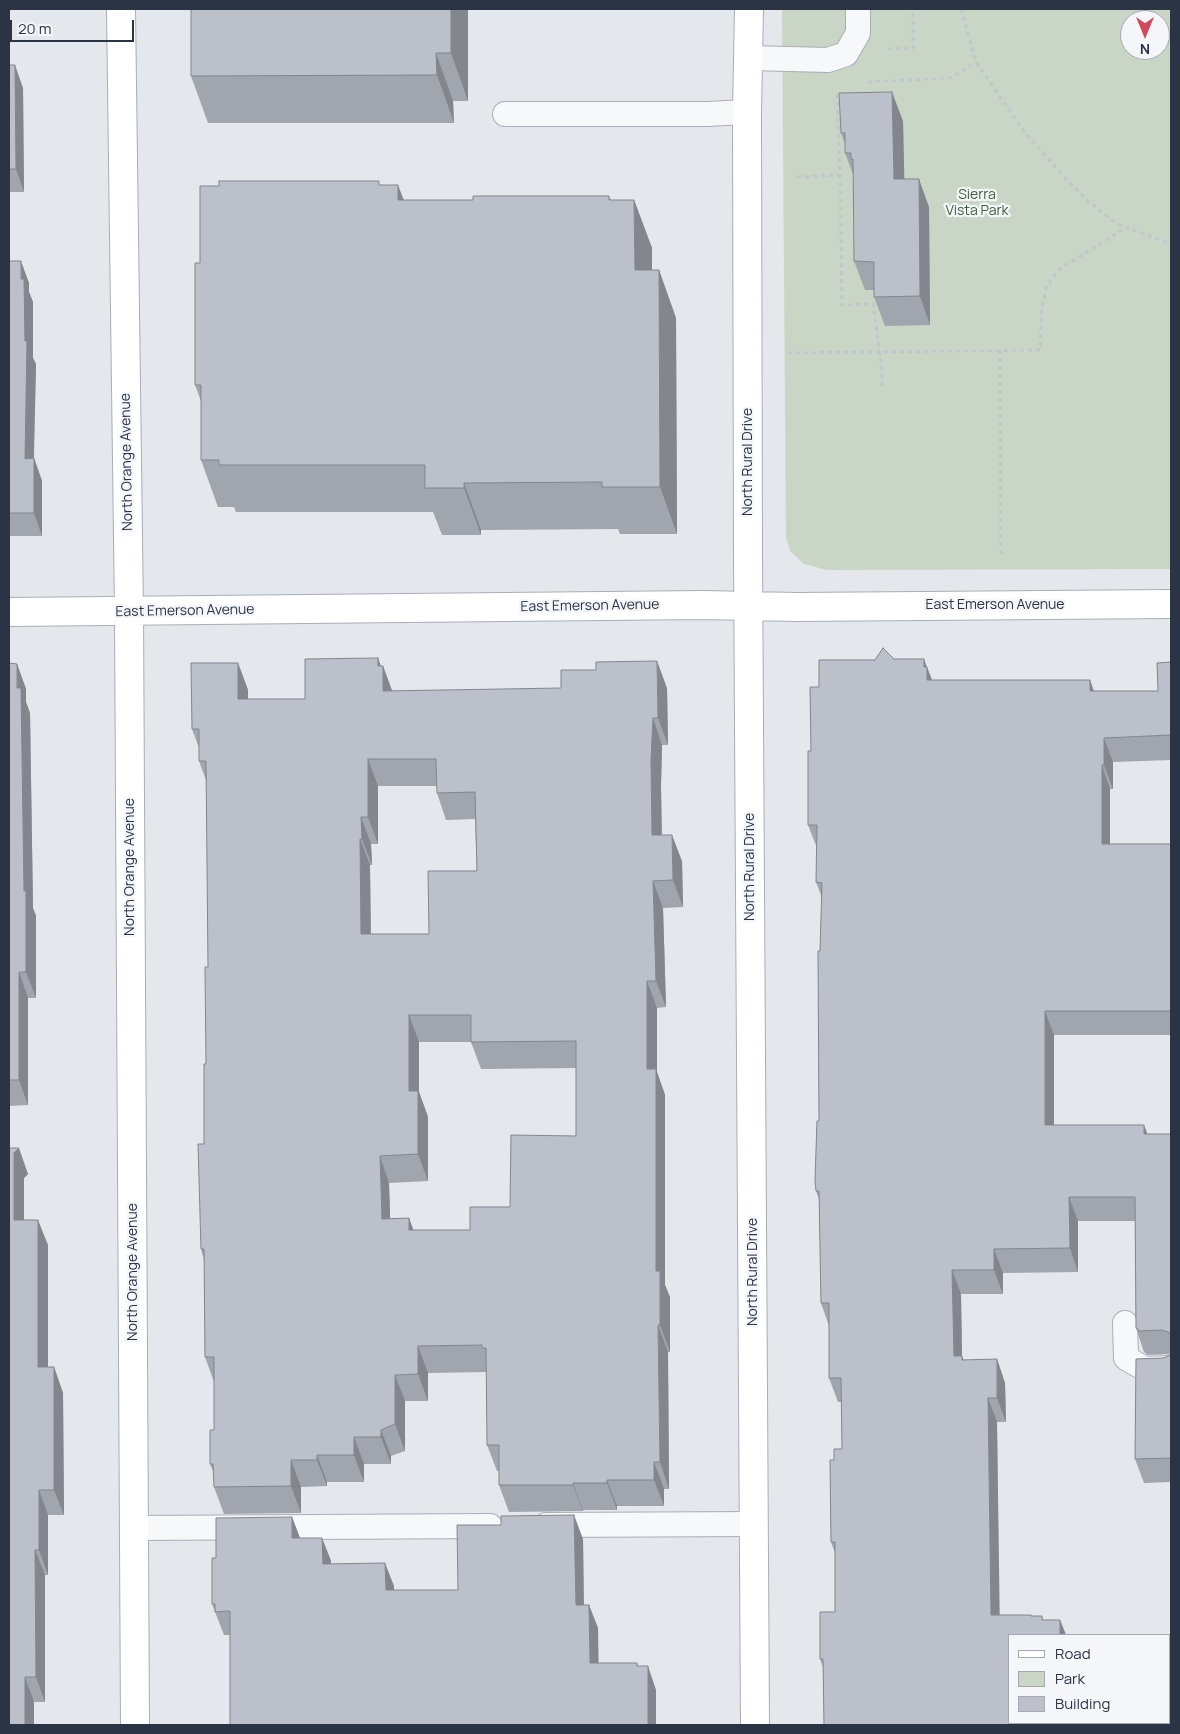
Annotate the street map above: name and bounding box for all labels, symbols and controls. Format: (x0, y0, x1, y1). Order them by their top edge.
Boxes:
scale bar (12, 10, 136, 42)
north arrow (1120, 10, 1170, 60)
text: 20 m (18, 18, 51, 39)
text: N (1140, 40, 1150, 59)
park label: Sierra Vista Park (946, 187, 1008, 220)
street label: North Orange Avenue (117, 393, 137, 531)
street label: North Rural Drive (740, 408, 756, 516)
street label: East Emerson Avenue (520, 596, 660, 616)
street label: East Emerson Avenue (926, 597, 1064, 613)
street label: East Emerson Avenue (115, 601, 255, 621)
street label: North Orange Avenue (122, 798, 138, 936)
street label: North Rural Drive (742, 813, 758, 921)
street label: North Orange Avenue (125, 1203, 141, 1341)
street label: North Rural Drive (745, 1218, 761, 1326)
legend (1008, 1634, 1170, 1724)
text: Road (1055, 1643, 1091, 1664)
text: Park (1055, 1668, 1085, 1689)
text: Building (1055, 1693, 1110, 1714)

